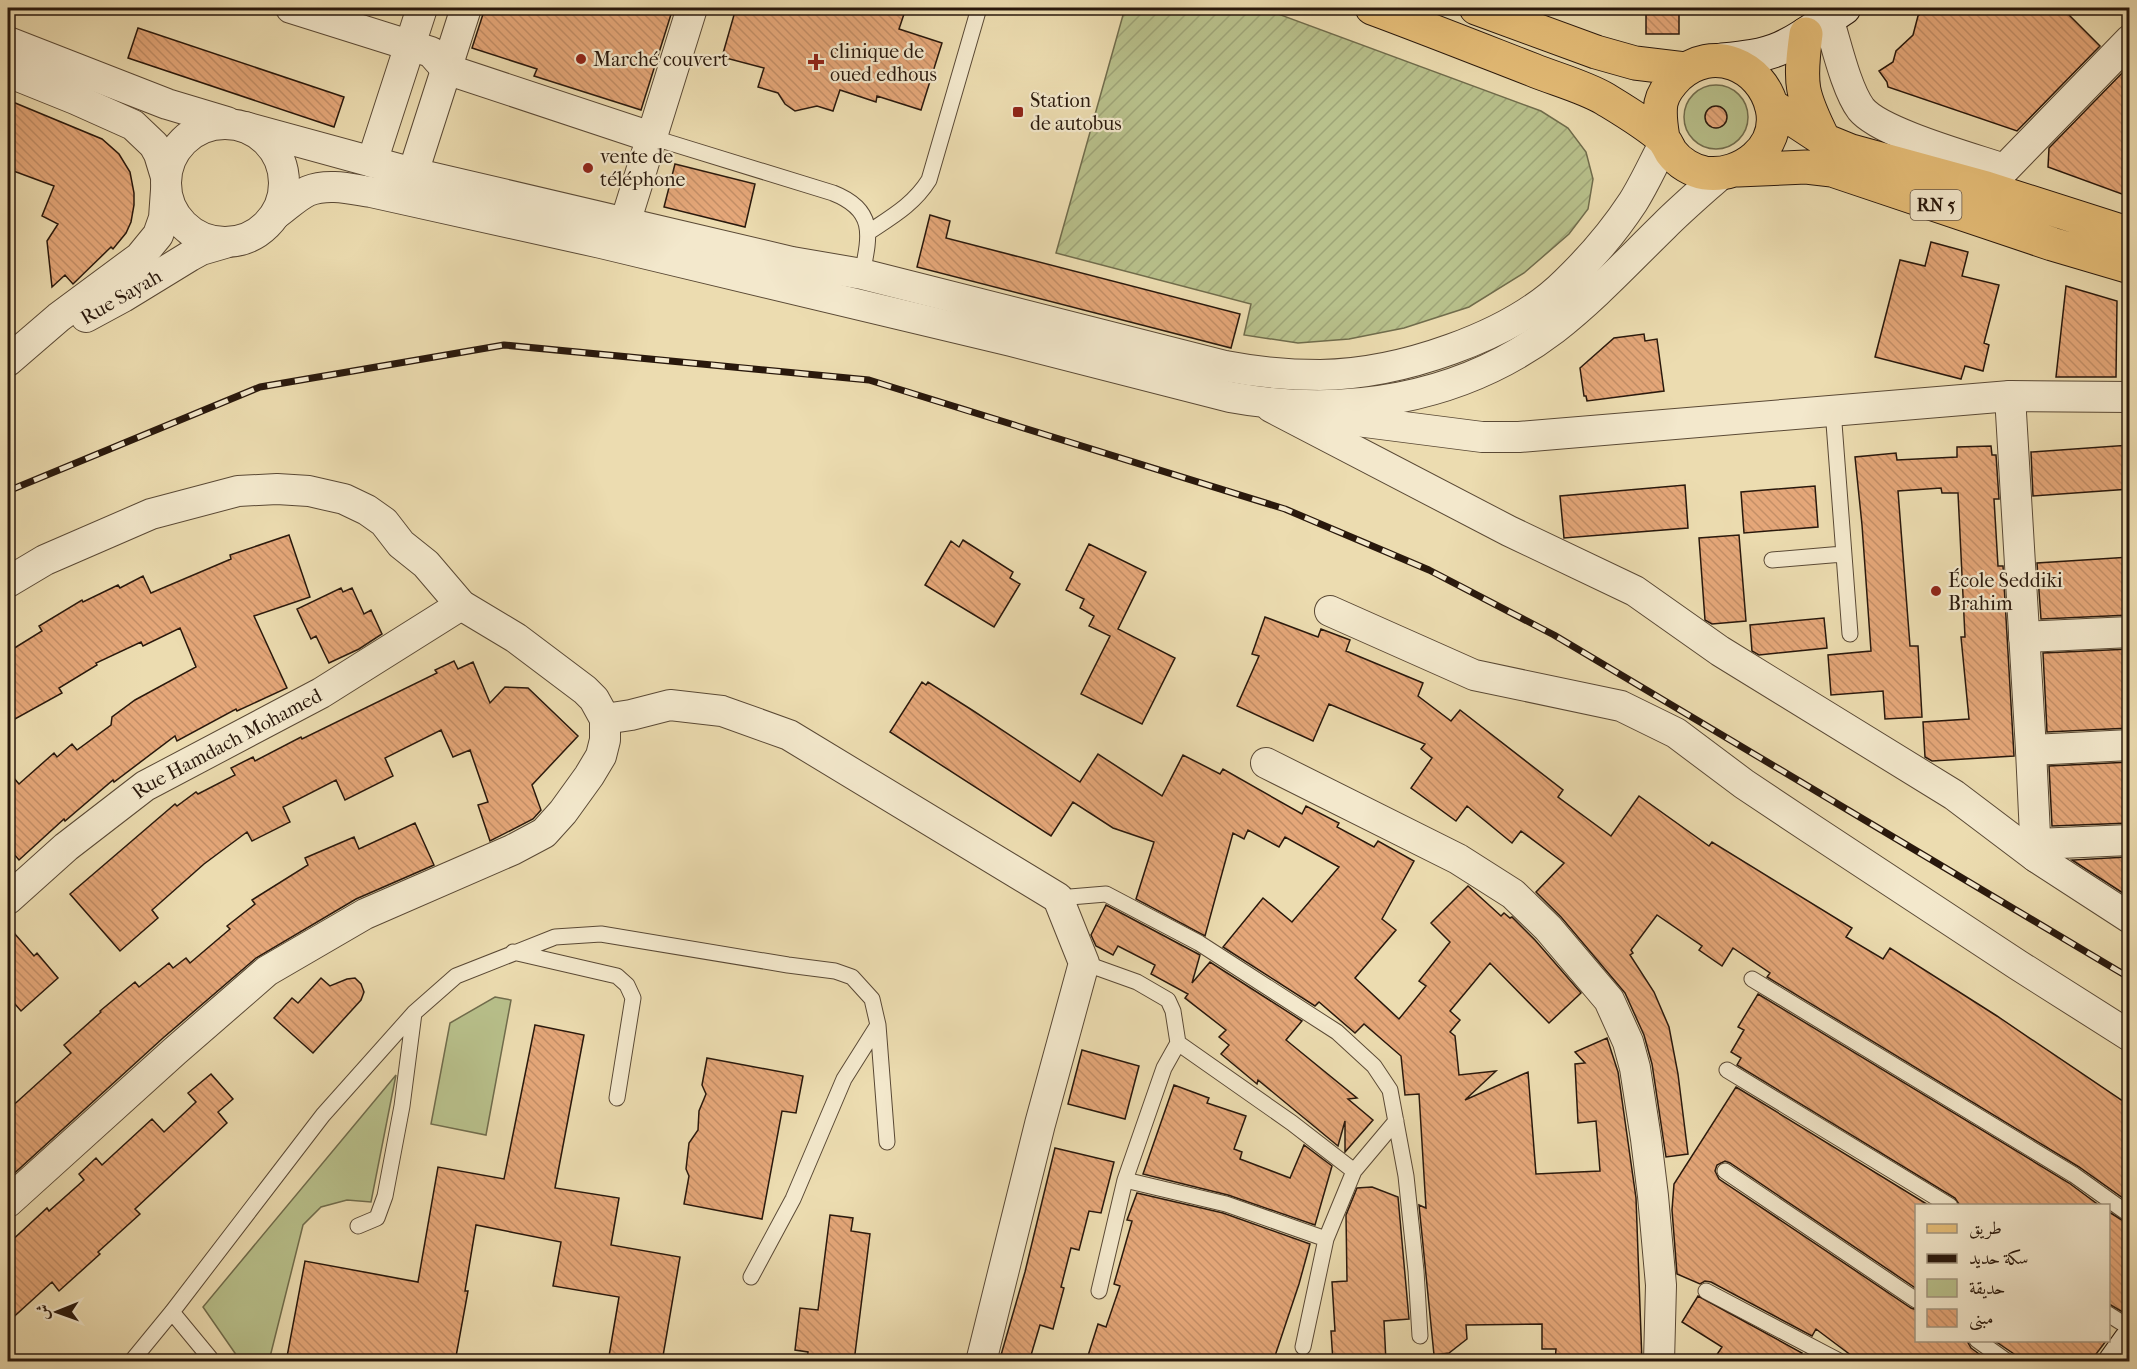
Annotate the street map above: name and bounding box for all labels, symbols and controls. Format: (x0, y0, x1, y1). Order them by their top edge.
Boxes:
place label: clinique de oued edhous (830, 40, 937, 86)
place label: Marché couvert (593, 48, 728, 71)
marker: Marché couvert (574, 52, 588, 66)
marker: clinique de oued edhous (807, 53, 825, 71)
place label: Station de autobus (1030, 89, 1122, 135)
marker: Station de autobus (1011, 105, 1025, 119)
place label: vente de téléphone (600, 145, 686, 191)
marker: vente de téléphone (581, 161, 595, 175)
road number: RN 5 (1910, 190, 1962, 220)
street label: Rue Sayah (76, 264, 166, 329)
place label: École Seddiki Brahim (1948, 568, 2063, 615)
marker: École Seddiki Brahim (1929, 584, 1943, 598)
street label: Rue Hamdach Mohamed (127, 683, 326, 803)
legend (1915, 1204, 2110, 1342)
text: طريق (1969, 1218, 2002, 1240)
text: سكة حديد (1969, 1248, 2029, 1269)
text: حديقة (1969, 1278, 2005, 1299)
north arrow (27, 1282, 87, 1342)
text: ش (33, 1304, 52, 1320)
text: مبنى (1969, 1308, 1994, 1331)

